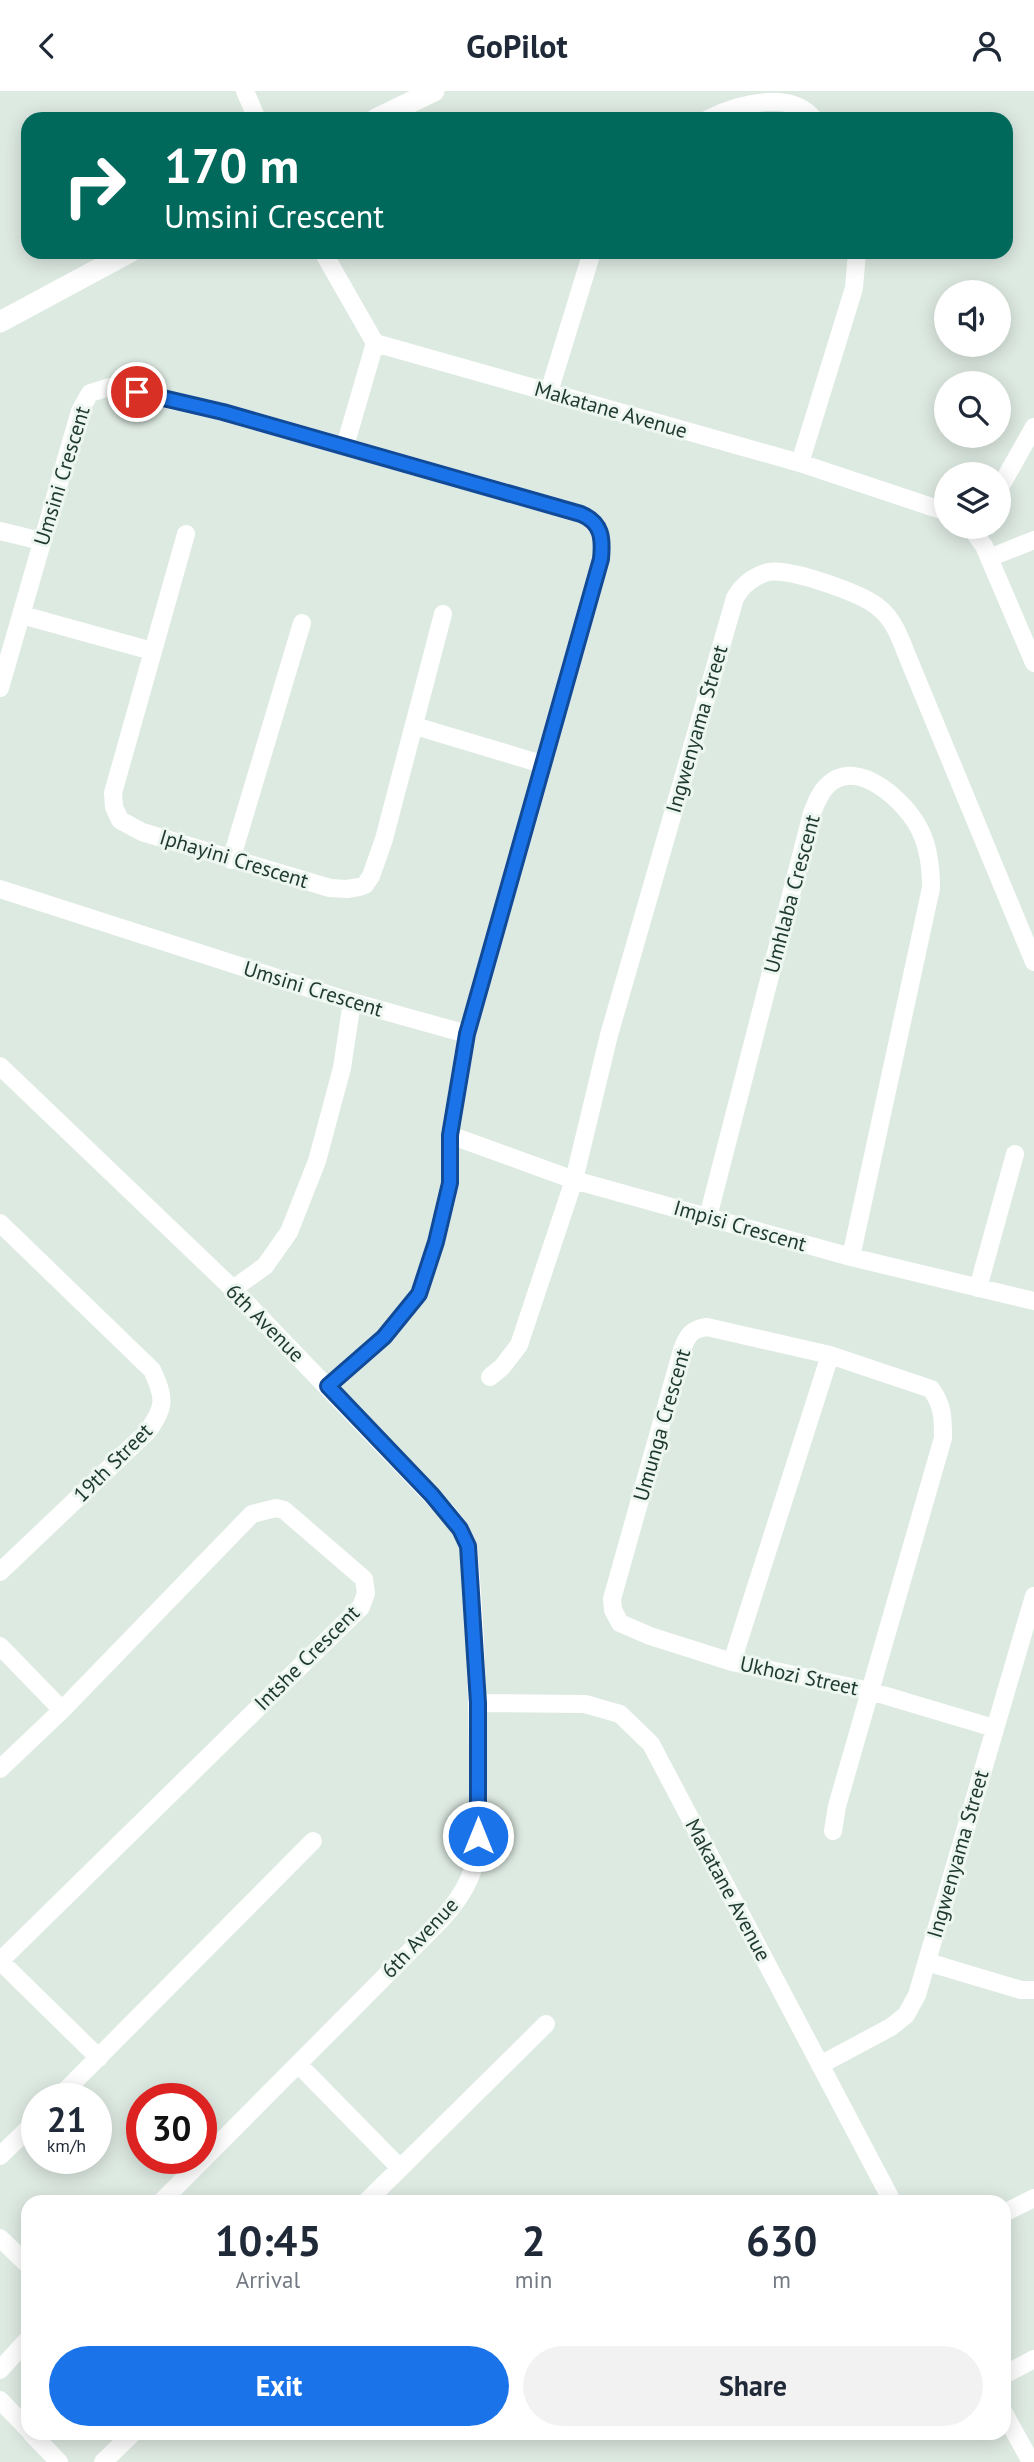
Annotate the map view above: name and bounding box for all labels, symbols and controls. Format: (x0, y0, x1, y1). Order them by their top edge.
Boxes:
text: GoPilot (466, 25, 568, 67)
icon: back (28, 27, 66, 65)
icon: person (968, 27, 1006, 65)
text: 170 m (164, 133, 299, 197)
icon: right (49, 140, 140, 231)
text: Umsini Crescent (164, 195, 384, 237)
map controls (934, 280, 1011, 539)
button: sound (934, 280, 1011, 357)
pin (107, 362, 167, 422)
button: search (934, 371, 1011, 448)
icon: arrive (118, 373, 156, 411)
street label: Makatane Avenue (532, 375, 691, 444)
street label: Umsini Crescent (27, 403, 96, 549)
button: layers (934, 462, 1011, 539)
street label: Ingwenyama Street (660, 642, 733, 816)
street label: Umhlaba Crescent (757, 812, 826, 976)
street label: Iphayini Crescent (157, 823, 312, 894)
street label: Umsini Crescent (240, 954, 386, 1023)
street label: Impisi Crescent (671, 1194, 810, 1257)
street label: 6th Avenue (220, 1278, 310, 1368)
street label: Umunga Crescent (627, 1345, 696, 1504)
street label: 19th Street (67, 1417, 158, 1508)
street label: Intshe Crescent (248, 1599, 365, 1716)
street label: Ukhozi Street (737, 1650, 861, 1701)
street label: Ingwenyama Street (921, 1767, 994, 1941)
position arrow (441, 1799, 515, 1873)
street label: Makatane Avenue (679, 1814, 777, 1966)
street label: 6th Avenue (375, 1892, 464, 1984)
speed limit sign: 30 (126, 2083, 217, 2174)
text: 21 (47, 2096, 86, 2142)
text: km/h (47, 2134, 86, 2157)
text: 10:45 (215, 2213, 321, 2268)
text: 2 (522, 2213, 545, 2268)
text: 630 (746, 2213, 817, 2268)
text: Arrival (236, 2265, 300, 2294)
text: min (515, 2265, 552, 2294)
text: m (772, 2265, 791, 2294)
button: Exit (49, 2346, 509, 2426)
button: Share (523, 2346, 983, 2426)

